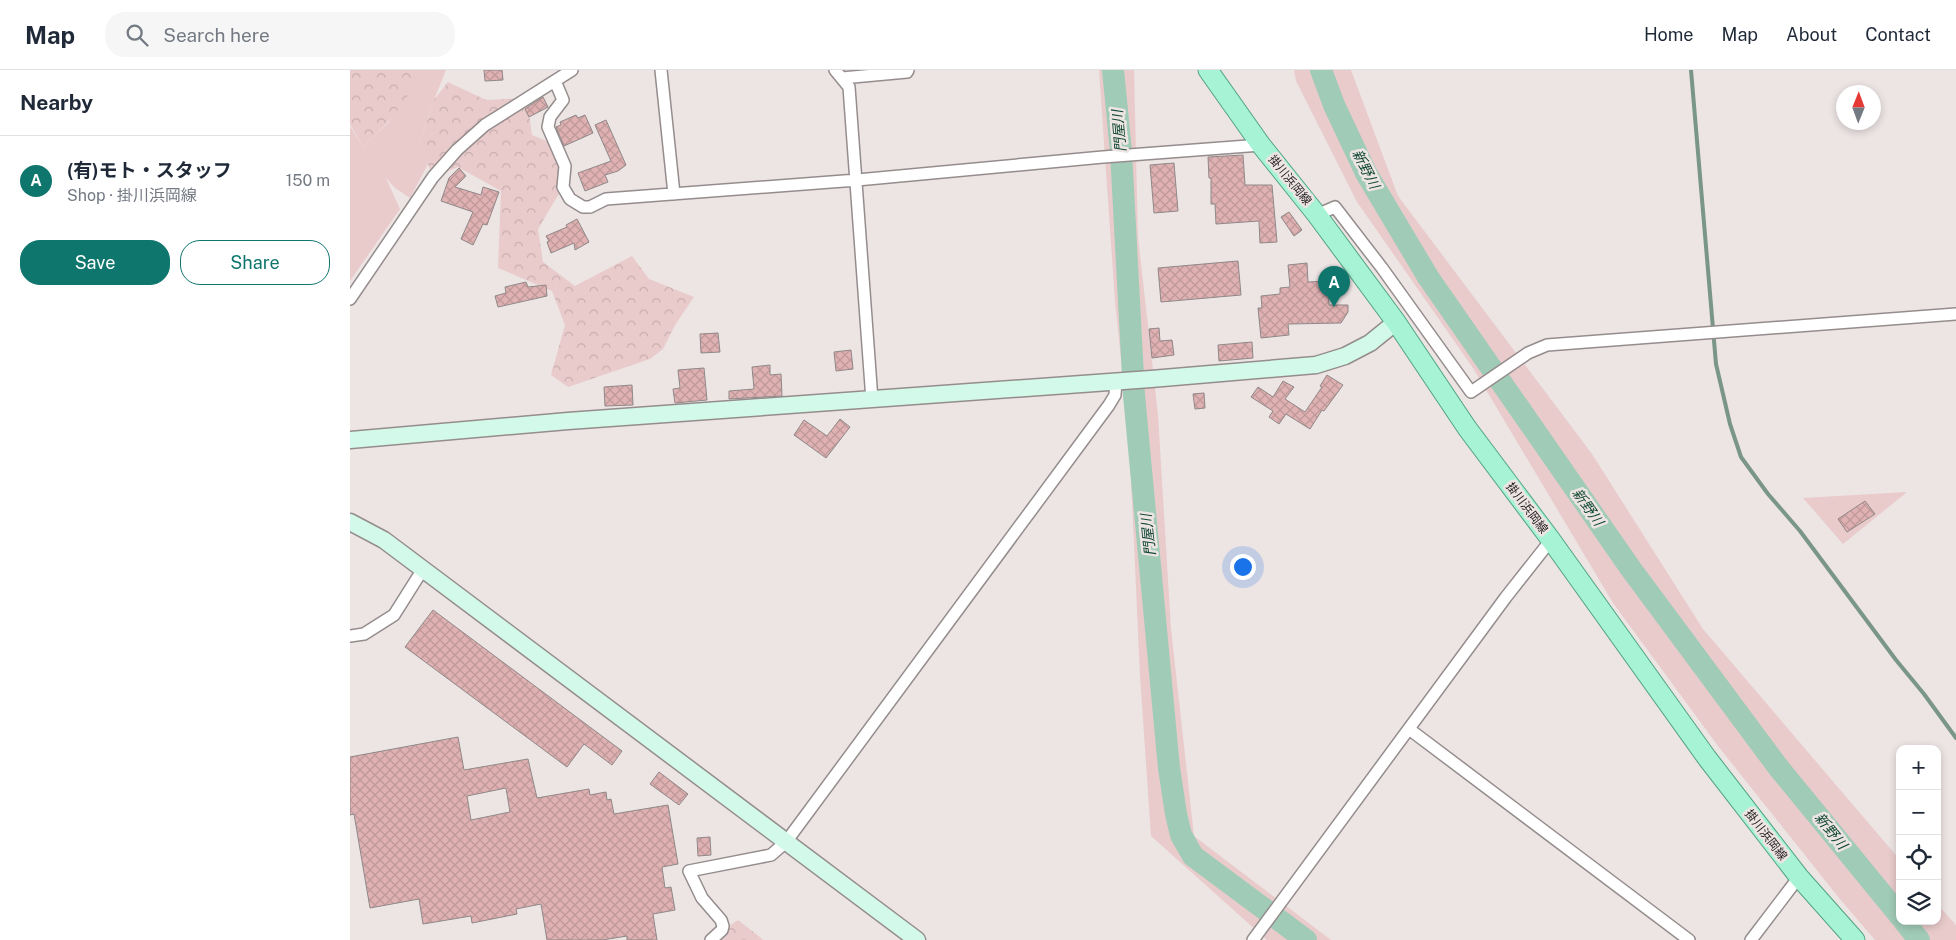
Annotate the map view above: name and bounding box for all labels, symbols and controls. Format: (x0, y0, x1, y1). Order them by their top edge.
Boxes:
search box (105, 12, 455, 57)
text: Map (25, 21, 75, 49)
icon: search (123, 21, 151, 49)
text: Search here (163, 24, 270, 46)
text: Home (1644, 24, 1694, 45)
text: Map (1722, 24, 1758, 45)
text: About (1786, 24, 1837, 45)
text: Contact (1865, 24, 1931, 45)
north arrow (1836, 85, 1881, 130)
text: Nearby (20, 90, 93, 115)
water label: 門屋川 (1109, 107, 1129, 153)
water label: 新野川 (1349, 147, 1384, 193)
street label: 掛川浜岡線 (1266, 152, 1314, 208)
text: (有)モト・スタッフ (67, 159, 232, 181)
text: A (30, 171, 42, 190)
text: 150 m (286, 171, 330, 190)
text: Shop · 掛川浜岡線 (67, 186, 197, 205)
button: Save (20, 240, 170, 285)
button: Share (180, 240, 330, 285)
pin: A (1318, 266, 1350, 307)
street label: 掛川浜岡線 (1503, 480, 1551, 536)
water label: 新野川 (1569, 485, 1608, 530)
water label: 門屋川 (1138, 511, 1158, 557)
your location (1230, 554, 1256, 580)
map controls (1896, 745, 1941, 925)
button: + (1896, 745, 1941, 790)
button: − (1896, 790, 1941, 835)
street label: 掛川浜岡線 (1742, 807, 1790, 863)
water label: 新野川 (1812, 810, 1852, 854)
button: locate (1896, 835, 1941, 880)
button: layers (1896, 880, 1941, 925)

